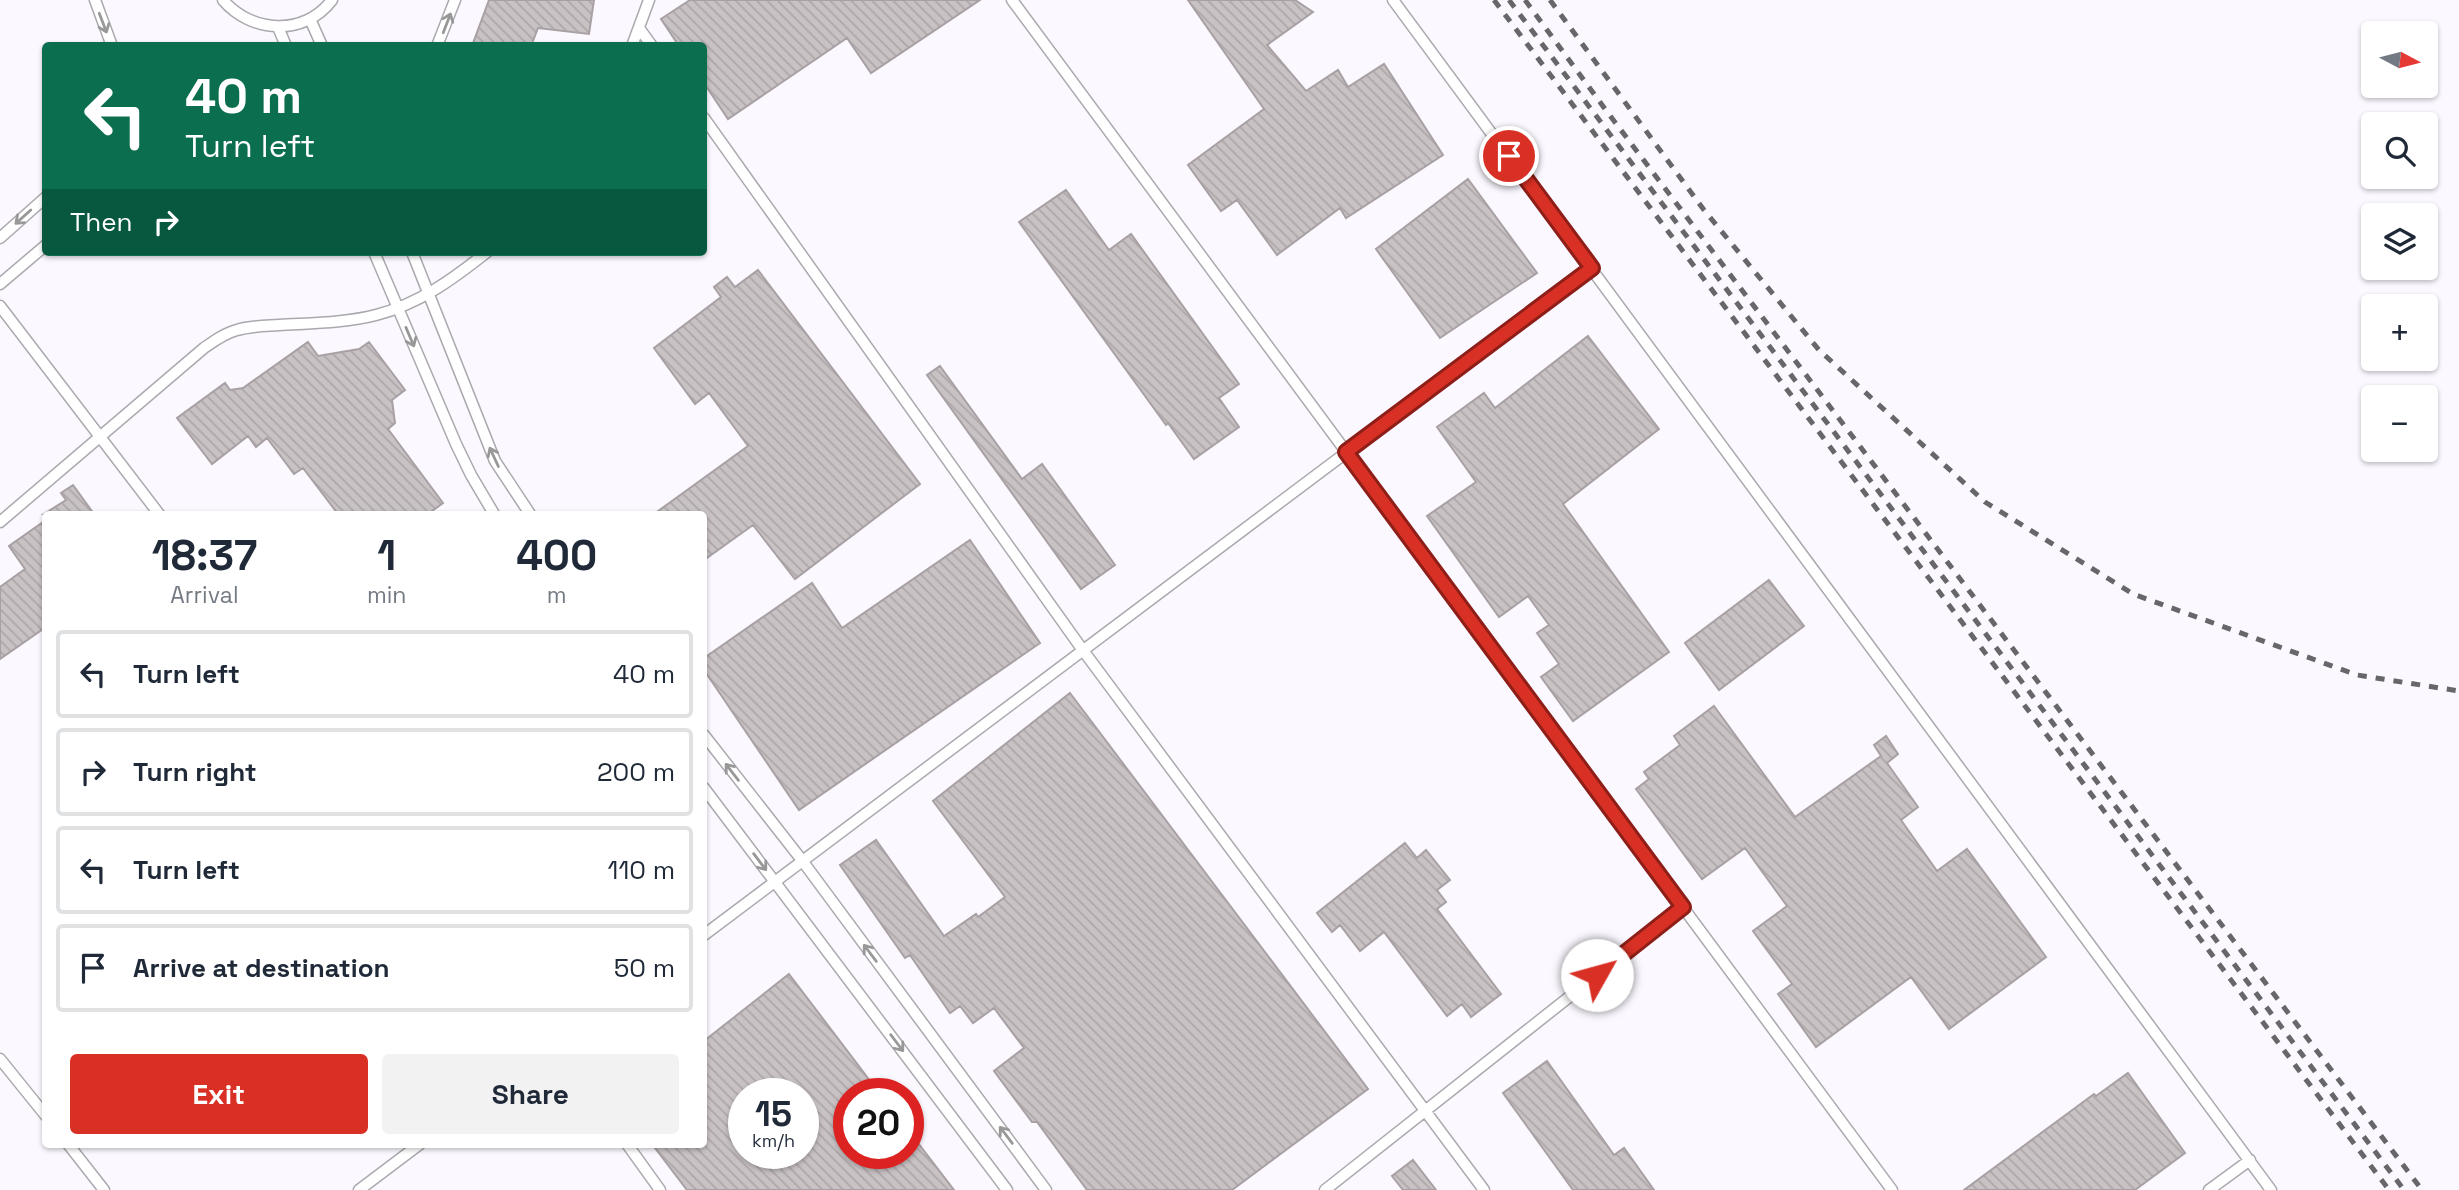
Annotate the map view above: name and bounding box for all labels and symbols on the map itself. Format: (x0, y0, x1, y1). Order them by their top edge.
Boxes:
one-way arrow (97, 12, 110, 34)
one-way arrow (442, 13, 454, 35)
north arrow (2361, 21, 2438, 98)
pin (1479, 126, 1539, 186)
one-way arrow (14, 209, 32, 225)
one-way arrow (405, 326, 418, 347)
one-way arrow (487, 447, 500, 468)
one-way arrow (724, 763, 740, 781)
one-way arrow (752, 852, 767, 870)
position arrow (1560, 938, 1634, 1012)
one-way arrow (863, 943, 878, 962)
one-way arrow (889, 1034, 904, 1052)
speed limit sign: 20 (833, 1078, 924, 1169)
one-way arrow (998, 1126, 1013, 1145)

